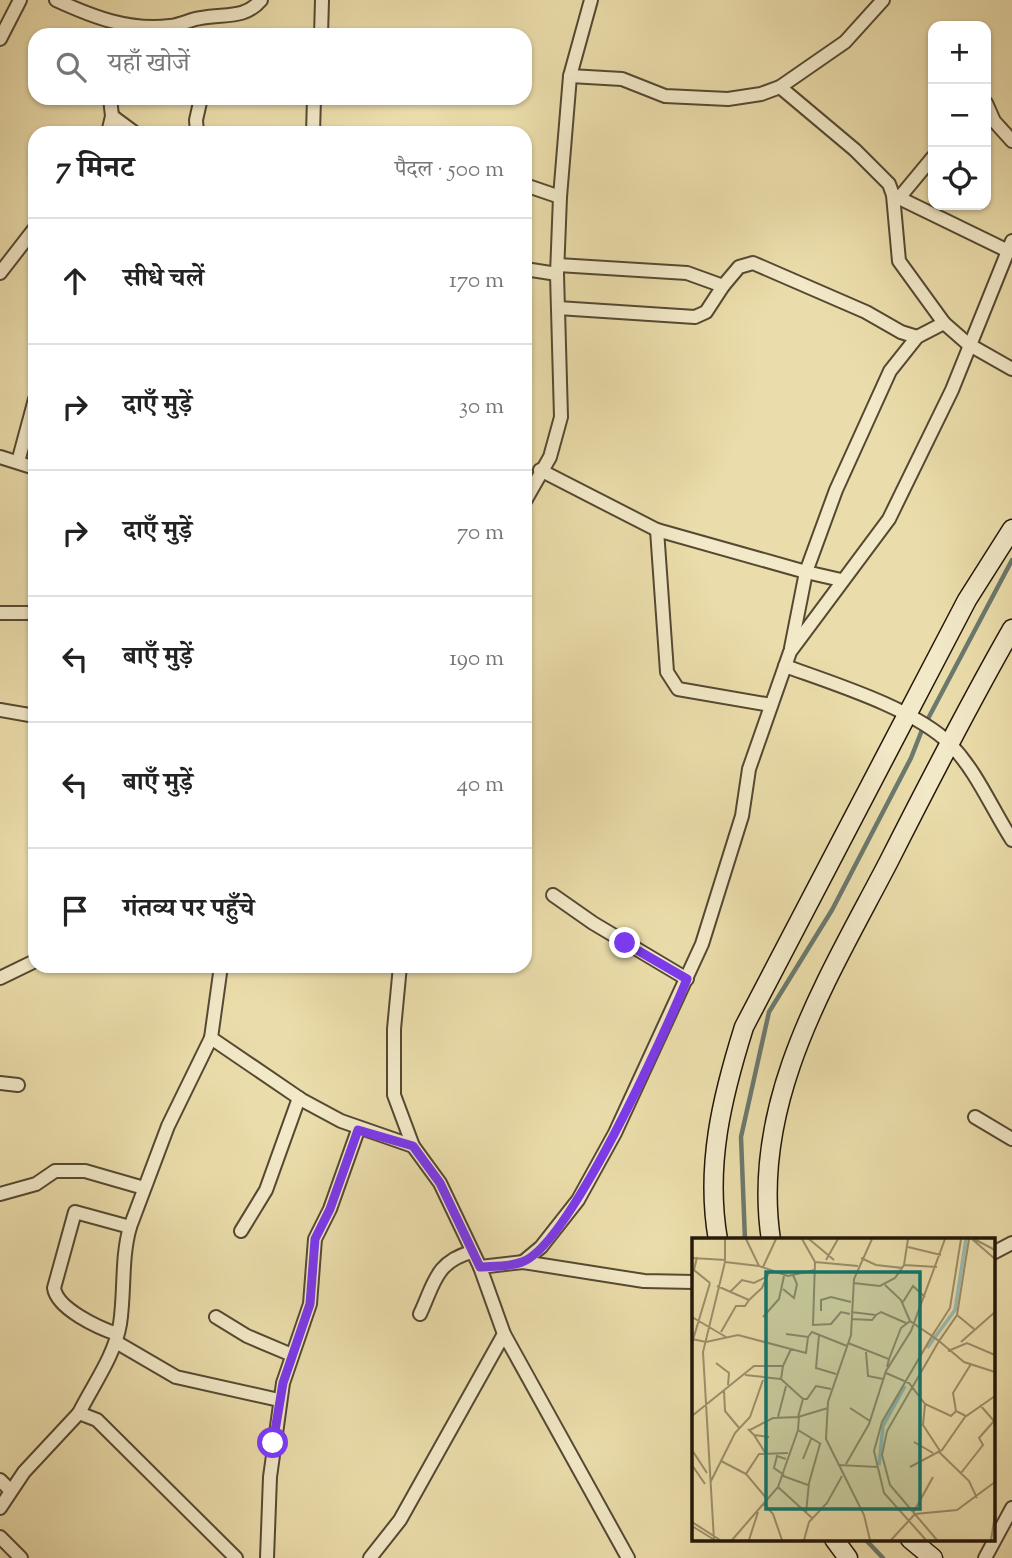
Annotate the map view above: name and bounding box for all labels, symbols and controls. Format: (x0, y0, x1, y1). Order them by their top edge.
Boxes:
map controls (928, 21, 991, 210)
button: + (928, 21, 991, 84)
search box (28, 28, 532, 105)
text: यहाँ खोजें (108, 46, 190, 83)
icon: search (52, 48, 90, 86)
button: − (928, 84, 991, 147)
button: locate (928, 147, 991, 210)
text: 7 मिनट (56, 148, 134, 191)
text: पैदल · 500 m (395, 154, 504, 187)
text: सीधे चलें (123, 261, 204, 298)
icon: ahead (56, 262, 94, 300)
text: 170 m (449, 265, 504, 298)
text: दाएँ मुड़ें (123, 387, 192, 424)
icon: right (56, 388, 94, 426)
text: 30 m (459, 391, 504, 424)
text: दाएँ मुड़ें (123, 513, 192, 550)
icon: right (56, 514, 94, 552)
text: 70 m (457, 517, 504, 550)
text: बाएँ मुड़ें (123, 639, 193, 676)
icon: left (56, 640, 94, 678)
text: 190 m (449, 643, 504, 676)
text: बाएँ मुड़ें (123, 765, 193, 802)
icon: left (56, 766, 94, 804)
text: 40 m (457, 769, 504, 802)
text: गंतव्य पर पहुँचे (123, 891, 254, 928)
icon: arrive (56, 892, 94, 930)
route end (609, 927, 640, 958)
inset map (692, 1238, 995, 1540)
route start (257, 1427, 288, 1458)

